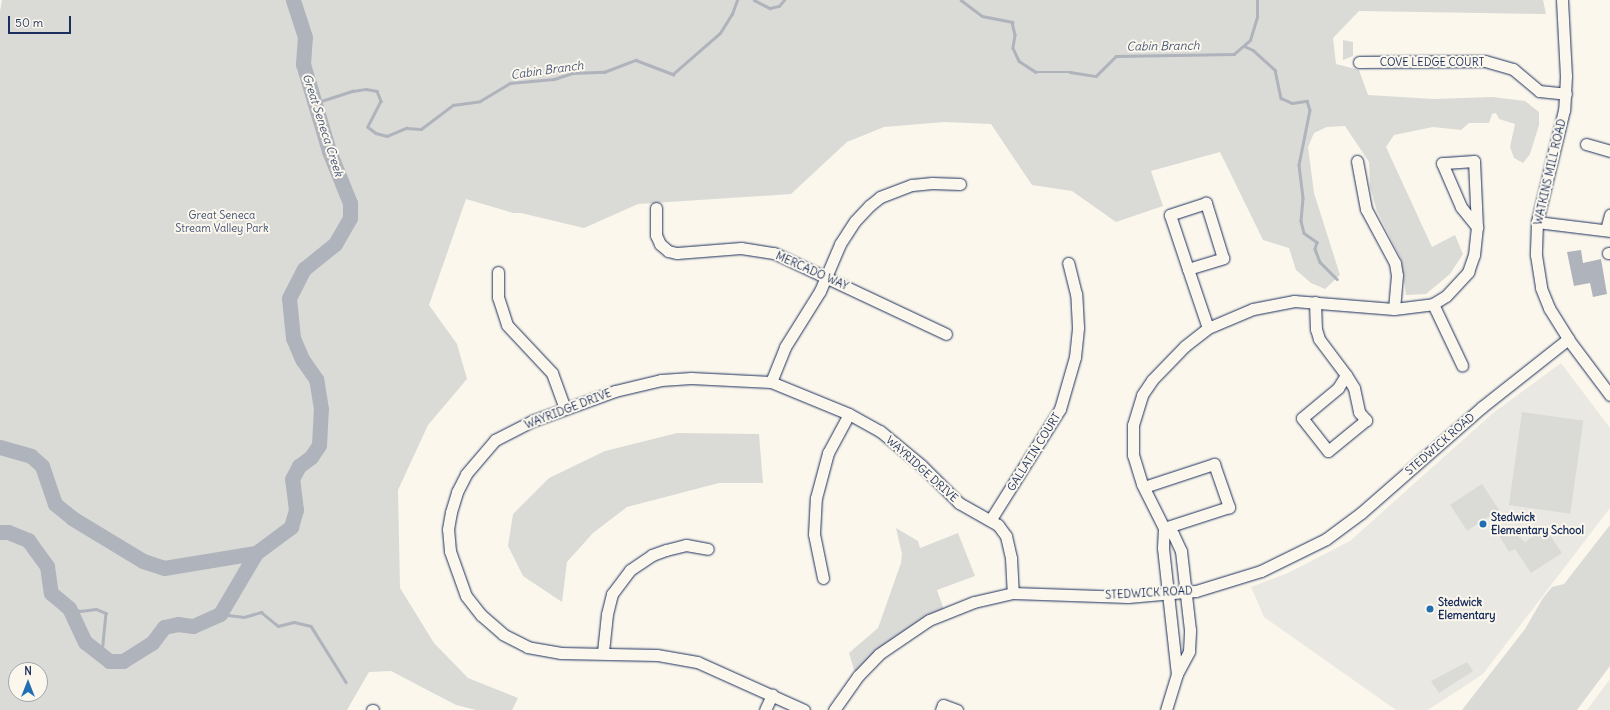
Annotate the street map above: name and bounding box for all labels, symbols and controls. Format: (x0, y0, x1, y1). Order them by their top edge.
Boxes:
scale bar (10, 8, 73, 34)
text: 50 m (15, 15, 43, 30)
water label: Cabin Branch (1126, 38, 1200, 54)
street label: COVE LEDGE COURT (1380, 55, 1484, 69)
water label: Cabin Branch (510, 58, 584, 82)
water label: Great Seneca Creek (300, 72, 346, 178)
street label: WATKINS MILL ROAD (1531, 118, 1569, 226)
park label: Great Seneca Stream Valley Park (175, 209, 269, 235)
street label: MERCADO WAY (774, 249, 850, 293)
street label: WAYRIDGE DRIVE (523, 386, 613, 432)
street label: GALLATIN COURT (1005, 410, 1063, 494)
street label: STEDWICK ROAD (1403, 410, 1477, 478)
street label: WAYRIDGE DRIVE (883, 433, 961, 505)
place label: Stedwick Elementary School (1491, 511, 1584, 537)
marker: Stedwick Elementary School (1478, 519, 1488, 529)
street label: STEDWICK ROAD (1105, 584, 1193, 602)
place label: Stedwick Elementary (1438, 596, 1495, 622)
marker: Stedwick Elementary (1425, 604, 1435, 614)
north arrow (8, 662, 48, 702)
text: N (24, 664, 32, 678)

